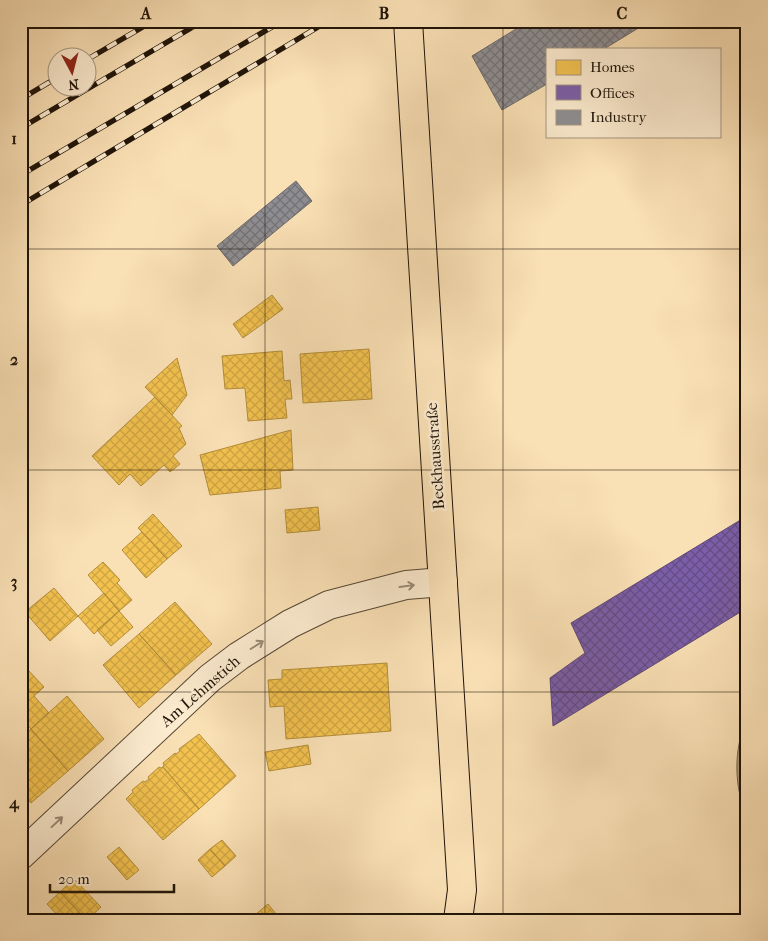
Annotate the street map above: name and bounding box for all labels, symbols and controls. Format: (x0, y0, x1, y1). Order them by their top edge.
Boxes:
text: A (140, 4, 152, 23)
text: B (379, 4, 389, 23)
text: C (617, 4, 628, 23)
north arrow (48, 48, 98, 98)
legend (546, 48, 720, 138)
text: Homes (590, 58, 635, 76)
text: N (67, 75, 80, 94)
text: Offices (590, 84, 635, 102)
text: Industry (590, 108, 647, 126)
text: 1 (11, 129, 17, 148)
text: 2 (10, 350, 18, 369)
street label: Beckhausstraße (422, 402, 448, 510)
text: 3 (11, 572, 17, 592)
one-way arrow (398, 581, 414, 591)
one-way arrow (249, 639, 263, 649)
street label: Am Lehmstich (156, 651, 244, 731)
text: 4 (8, 793, 20, 813)
one-way arrow (50, 816, 63, 828)
scale bar (50, 861, 174, 893)
text: 20 m (58, 870, 90, 888)

